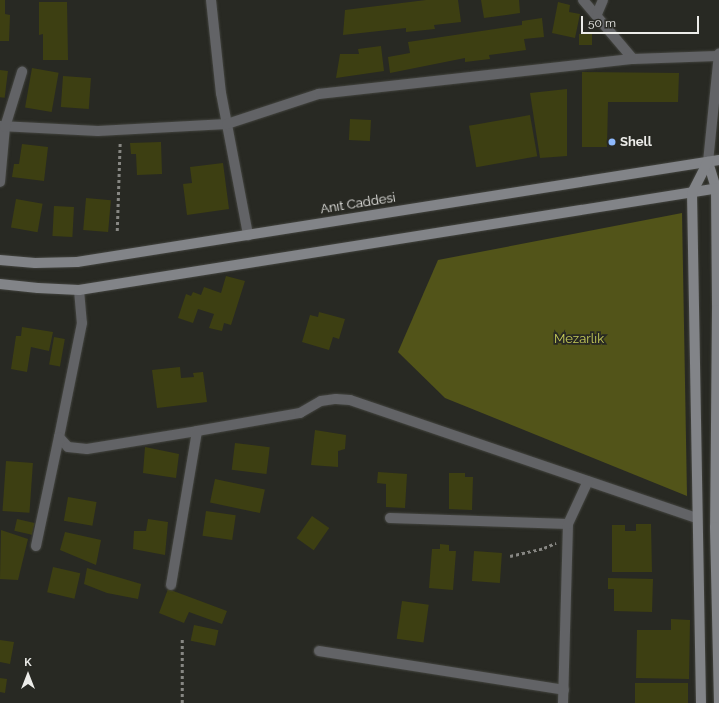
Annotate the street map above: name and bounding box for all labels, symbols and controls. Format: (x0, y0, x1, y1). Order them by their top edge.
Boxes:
scale bar (583, 8, 701, 34)
text: 50 m (588, 16, 616, 30)
place label: Shell (620, 134, 652, 150)
marker: Shell (607, 137, 617, 147)
street label: Anıt Caddesi (319, 190, 397, 218)
park label: Mezarlık (554, 331, 604, 347)
north arrow (8, 655, 48, 695)
text: K (24, 656, 32, 669)

